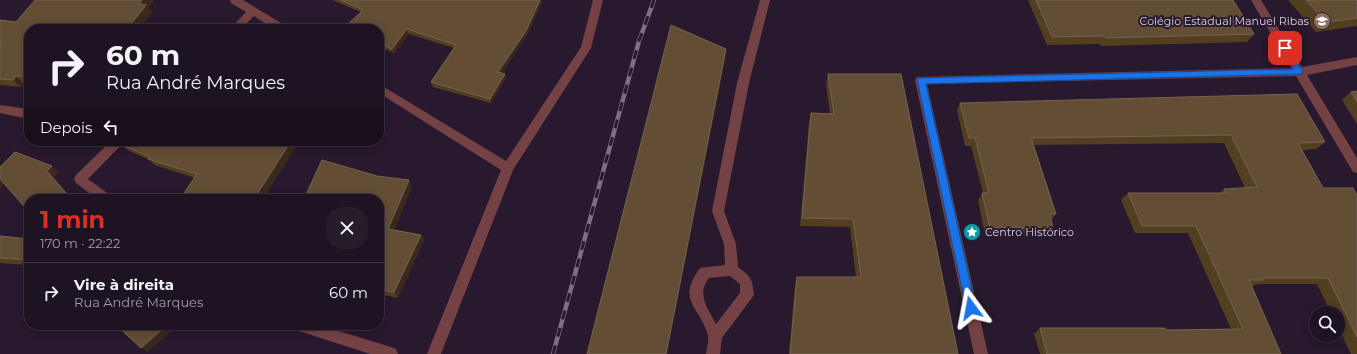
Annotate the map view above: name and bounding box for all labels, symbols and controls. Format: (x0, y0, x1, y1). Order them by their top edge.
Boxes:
school or university icon: Colégio Estadual Manuel Ribas (1312, 11, 1332, 31)
place label: Colégio Estadual Manuel Ribas (1140, 14, 1310, 28)
pin (1268, 31, 1302, 65)
icon: arrive (1274, 37, 1296, 59)
text: 60 m (106, 38, 180, 72)
icon: right (40, 40, 92, 92)
text: Rua André Marques (106, 72, 285, 94)
icon: left (100, 116, 122, 138)
text: Depois (40, 118, 92, 137)
text: 1 min (40, 205, 105, 234)
button: close (326, 207, 368, 249)
place icon: Centro Histórico (962, 222, 982, 242)
place label: Centro Histórico (985, 225, 1074, 239)
text: 170 m · 22:22 (40, 235, 120, 251)
text: Vire à direita (74, 275, 174, 294)
icon: right (40, 282, 62, 304)
text: 60 m (329, 283, 368, 302)
position arrow (950, 287, 992, 329)
text: Rua André Marques (74, 294, 203, 310)
map controls (1309, 306, 1345, 342)
button: search (1309, 306, 1345, 342)

